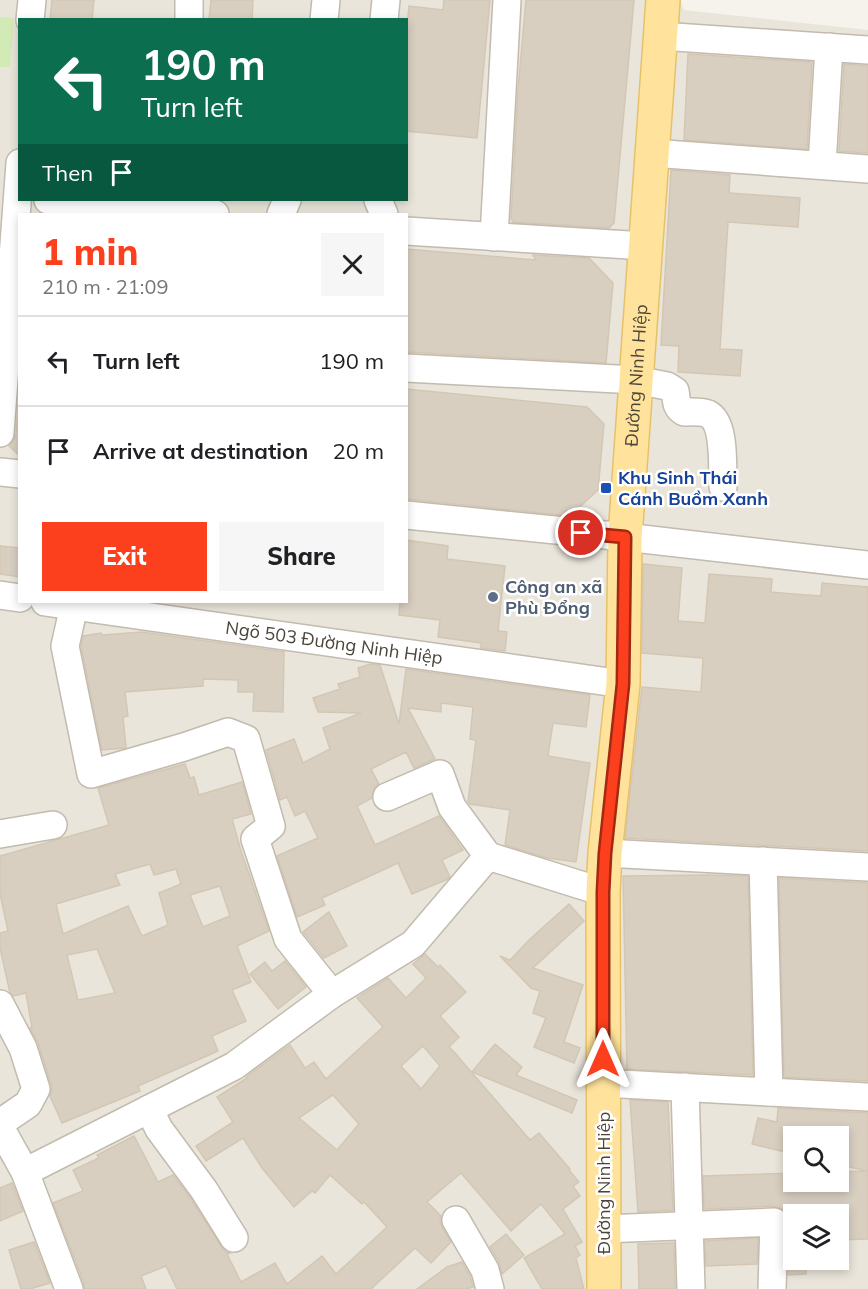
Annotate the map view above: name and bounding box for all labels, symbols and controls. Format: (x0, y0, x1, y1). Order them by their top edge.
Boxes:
text: 190 m (141, 38, 266, 91)
icon: left (42, 42, 120, 120)
text: Turn left (141, 90, 243, 124)
icon: arrive (105, 156, 138, 189)
text: Then (42, 159, 93, 187)
text: 1 min (42, 229, 138, 274)
button: close (321, 233, 384, 296)
text: 210 m · 21:09 (42, 274, 168, 299)
street label: Đường Ninh Hiệp (619, 303, 652, 447)
icon: left (42, 345, 75, 378)
text: Turn left (93, 347, 180, 375)
text: 190 m (319, 347, 384, 375)
icon: arrive (42, 435, 75, 468)
text: Arrive at destination (93, 437, 308, 465)
text: 20 m (333, 437, 384, 465)
place label: Khu Sinh Thái Cánh Buồm Xanh (618, 466, 768, 510)
marker: Khu Sinh Thái Cánh Buồm Xanh (599, 481, 613, 495)
pin (555, 507, 606, 558)
icon: arrive (564, 516, 597, 549)
button: Exit (42, 522, 207, 591)
button: Share (219, 522, 384, 591)
place label: Công an xã Phù Đổng (505, 575, 602, 619)
marker: Công an xã Phù Đổng (486, 590, 500, 604)
street label: Ngõ 503 Đường Ninh Hiệp (224, 616, 444, 669)
position arrow (571, 1027, 635, 1091)
street label: Đường Ninh Hiệp (592, 1112, 615, 1254)
map controls (783, 1126, 849, 1270)
button: search (783, 1126, 849, 1192)
button: layers (783, 1204, 849, 1270)

